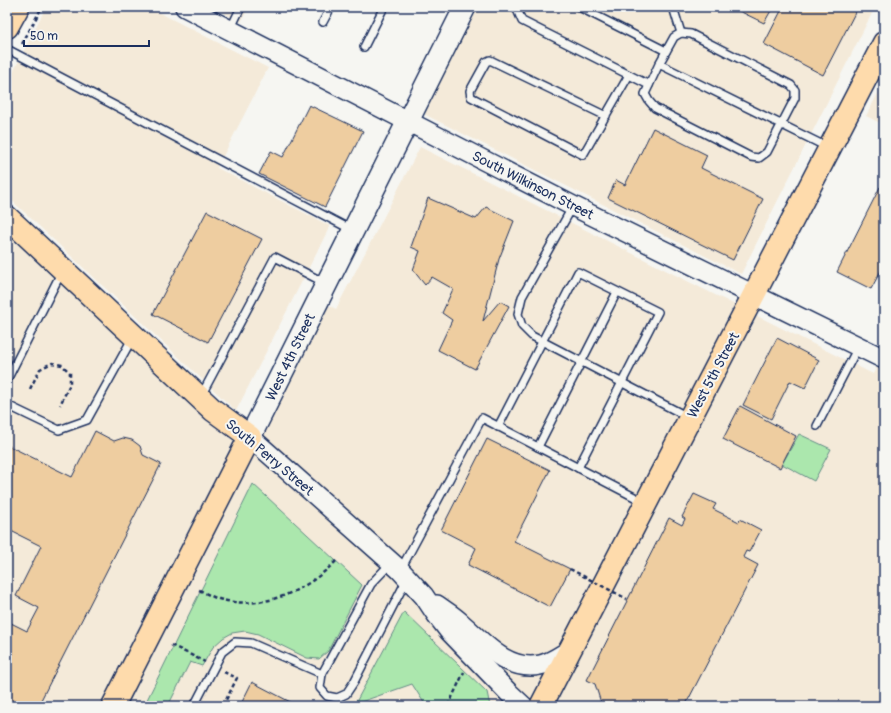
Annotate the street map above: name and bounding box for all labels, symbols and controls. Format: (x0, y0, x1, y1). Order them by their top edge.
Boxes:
scale bar (24, 22, 149, 48)
text: 50 m (30, 29, 58, 44)
street label: South Wilkinson Street (469, 147, 597, 224)
street label: West 4th Street (262, 310, 319, 404)
street label: West 5th Street (684, 329, 743, 421)
street label: South Perry Street (222, 416, 317, 499)

